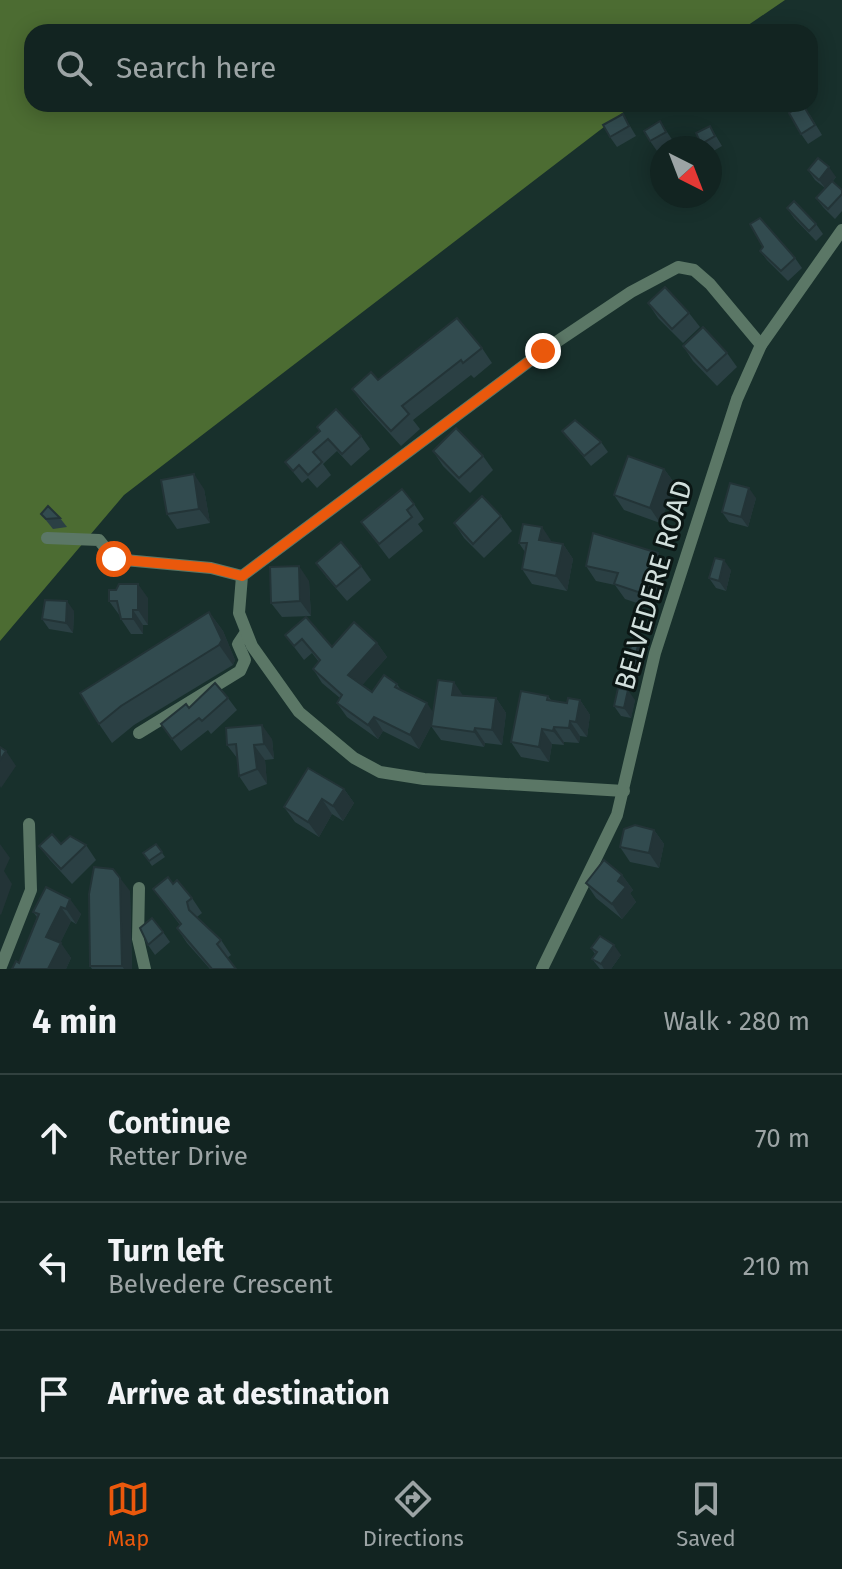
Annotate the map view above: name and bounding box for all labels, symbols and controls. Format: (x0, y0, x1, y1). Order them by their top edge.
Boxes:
search box (24, 24, 818, 112)
icon: search (52, 46, 96, 90)
text: Search here (116, 50, 276, 86)
north arrow (650, 136, 722, 208)
route end (525, 333, 561, 369)
street label: BELVEDERE ROAD (608, 477, 699, 694)
route start (96, 541, 132, 577)
text: 4 min (32, 1001, 117, 1042)
text: Walk · 280 m (664, 1006, 810, 1037)
text: Continue (108, 1105, 231, 1141)
icon: ahead (32, 1116, 76, 1160)
text: 70 m (755, 1123, 810, 1154)
text: Retter Drive (108, 1141, 248, 1172)
text: Turn left (108, 1233, 224, 1269)
icon: left (32, 1244, 76, 1288)
text: 210 m (743, 1251, 810, 1282)
text: Belvedere Crescent (108, 1269, 333, 1300)
icon: arrive (32, 1372, 76, 1416)
text: Arrive at destination (108, 1376, 390, 1412)
tab: Map (106, 1477, 150, 1552)
tab: Directions (363, 1477, 464, 1552)
tab: Saved (676, 1477, 736, 1552)

